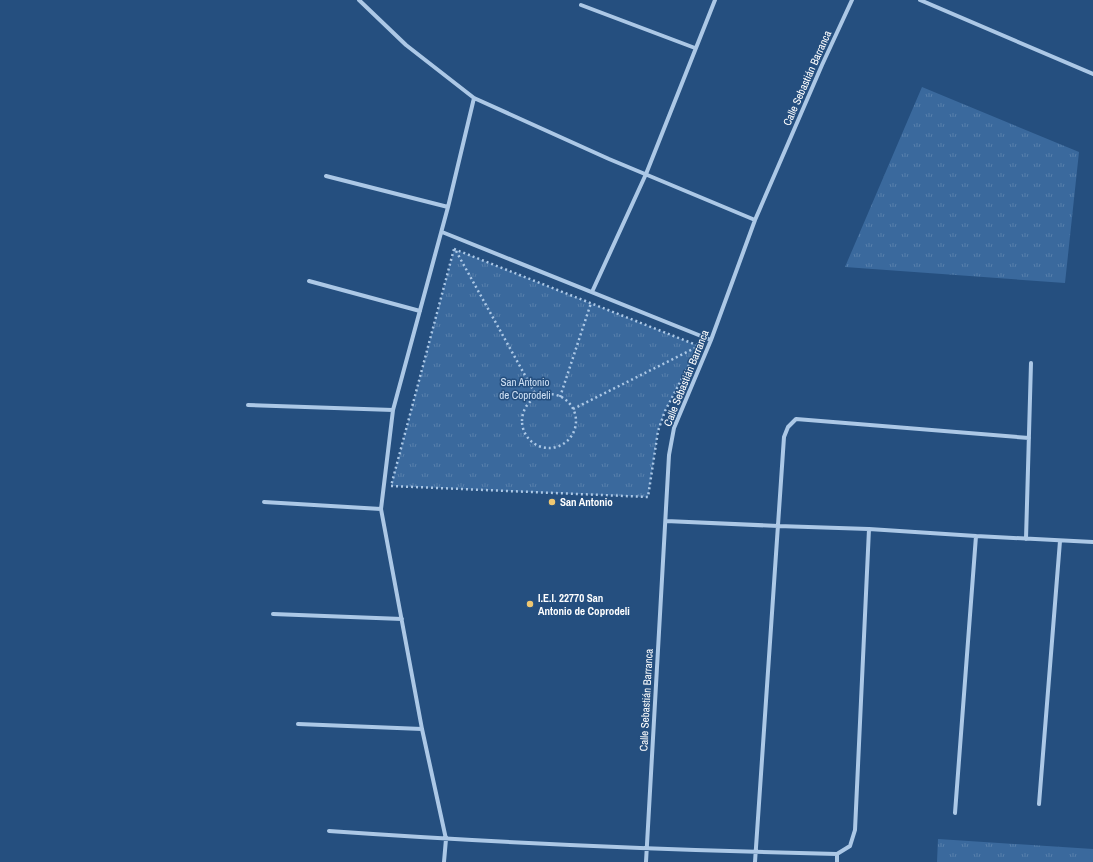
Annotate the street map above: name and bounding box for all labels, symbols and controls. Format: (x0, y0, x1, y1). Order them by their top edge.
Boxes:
street label: Calle Sebastián Barranca (780, 28, 834, 128)
street label: Calle Sebastián Barranca (660, 328, 712, 428)
park label: San Antonio de Coprodeli (499, 375, 551, 402)
place label: San Antonio (560, 495, 613, 509)
marker: San Antonio (547, 497, 557, 507)
place label: I.E.I. 22770 San Antonio de Coprodeli (538, 591, 630, 618)
marker: I.E.I. 22770 San Antonio de Coprodeli (525, 599, 535, 609)
street label: Calle Sebastián Barranca (636, 648, 656, 752)

